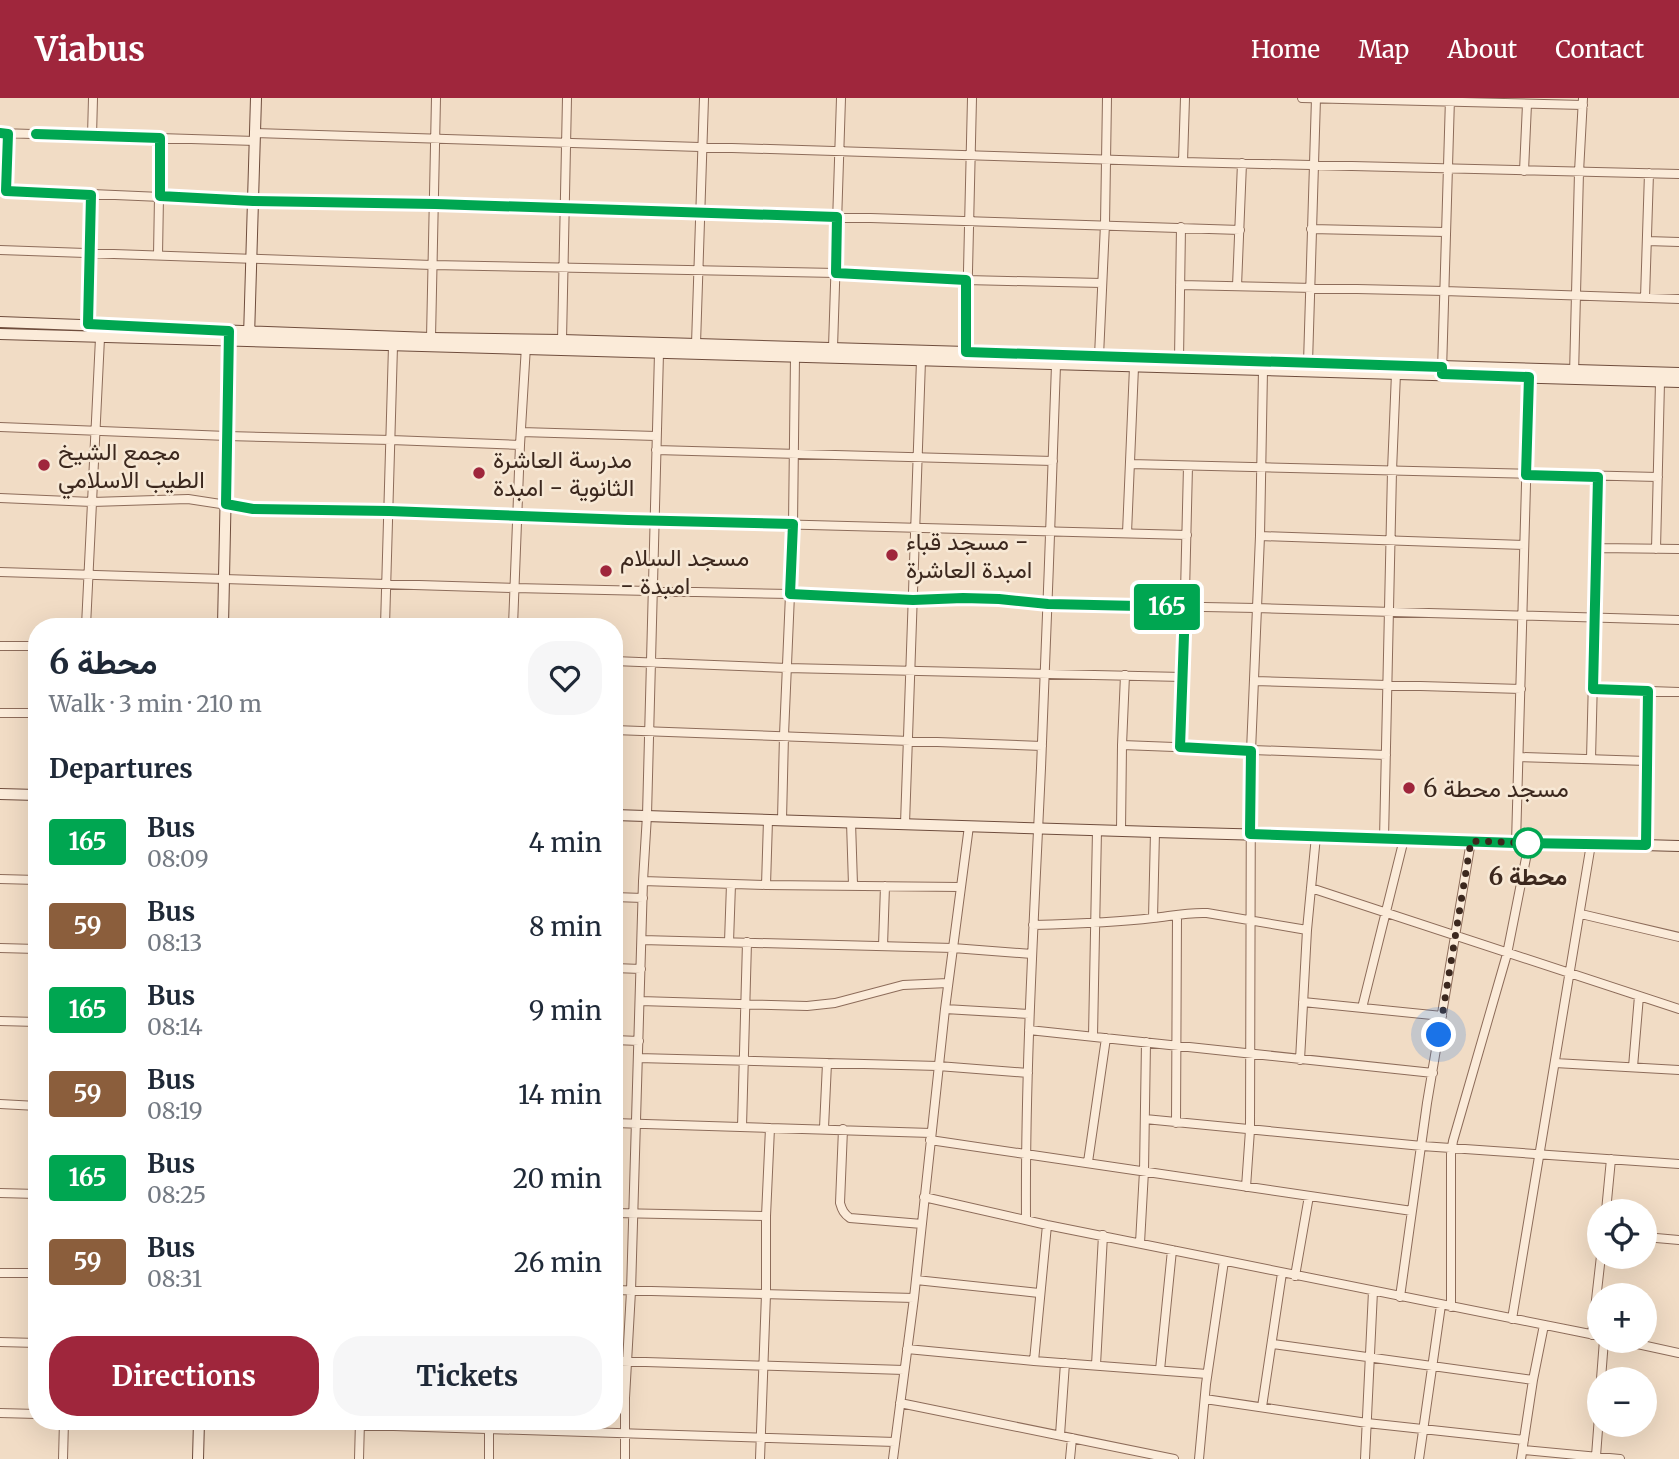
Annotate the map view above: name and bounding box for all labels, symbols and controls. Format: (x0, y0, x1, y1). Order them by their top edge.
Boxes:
text: Viabus (35, 29, 145, 70)
text: Home (1251, 34, 1320, 65)
text: Map (1358, 34, 1409, 65)
text: About (1447, 34, 1517, 65)
text: Contact (1555, 34, 1644, 65)
place label: مجمع الشيخ الطيب الاسلامي (58, 436, 205, 499)
place label: مدرسة العاشرة الثانوية - امبدة (493, 444, 634, 503)
marker: مجمع الشيخ الطيب الاسلامي (36, 457, 52, 473)
marker: مدرسة العاشرة الثانوية - امبدة (471, 465, 487, 481)
place label: مسجد قباء - امبدة العاشرة (906, 526, 1032, 585)
place label: مسجد السلام - امبدة (620, 542, 749, 601)
marker: مسجد قباء - امبدة العاشرة (884, 547, 900, 563)
marker: مسجد السلام - امبدة (598, 563, 614, 579)
line badge: 165 (1127, 584, 1207, 630)
text: 165 (1148, 591, 1186, 622)
button: heart (528, 641, 602, 715)
text: محطة 6 (49, 642, 157, 683)
text: Walk · 3 min · 210 m (49, 689, 262, 718)
text: Departures (49, 752, 193, 785)
place label: مسجد محطة 6 (1423, 773, 1569, 804)
marker: مسجد محطة 6 (1401, 780, 1417, 796)
text: Bus (147, 811, 195, 844)
text: 165 (68, 826, 107, 857)
text: 4 min (528, 826, 602, 859)
marker: محطة 6 (1513, 828, 1543, 858)
text: 08:09 (147, 844, 209, 873)
place label: محطة 6 (1489, 861, 1567, 892)
text: Bus (147, 895, 195, 928)
text: 59 (73, 910, 102, 941)
text: 8 min (529, 910, 602, 943)
text: 08:13 (147, 928, 202, 957)
text: Bus (147, 979, 195, 1012)
text: 165 (68, 994, 107, 1025)
text: 9 min (529, 994, 602, 1027)
text: 08:14 (147, 1012, 203, 1041)
your location (1421, 1017, 1456, 1052)
text: Bus (147, 1063, 195, 1096)
text: 59 (73, 1078, 102, 1109)
text: 14 min (518, 1078, 602, 1111)
text: 08:19 (147, 1096, 203, 1125)
text: Bus (147, 1147, 195, 1180)
text: 165 (68, 1162, 107, 1193)
text: 20 min (513, 1162, 602, 1195)
text: 08:25 (147, 1180, 206, 1209)
map controls (1587, 1199, 1657, 1437)
button: locate (1587, 1199, 1657, 1269)
text: Bus (147, 1231, 195, 1264)
text: 59 (73, 1246, 102, 1277)
text: 26 min (514, 1246, 602, 1279)
text: 08:31 (147, 1264, 202, 1293)
button: + (1587, 1283, 1657, 1353)
button: Directions (49, 1336, 319, 1416)
button: Tickets (333, 1336, 602, 1416)
button: − (1587, 1367, 1657, 1437)

